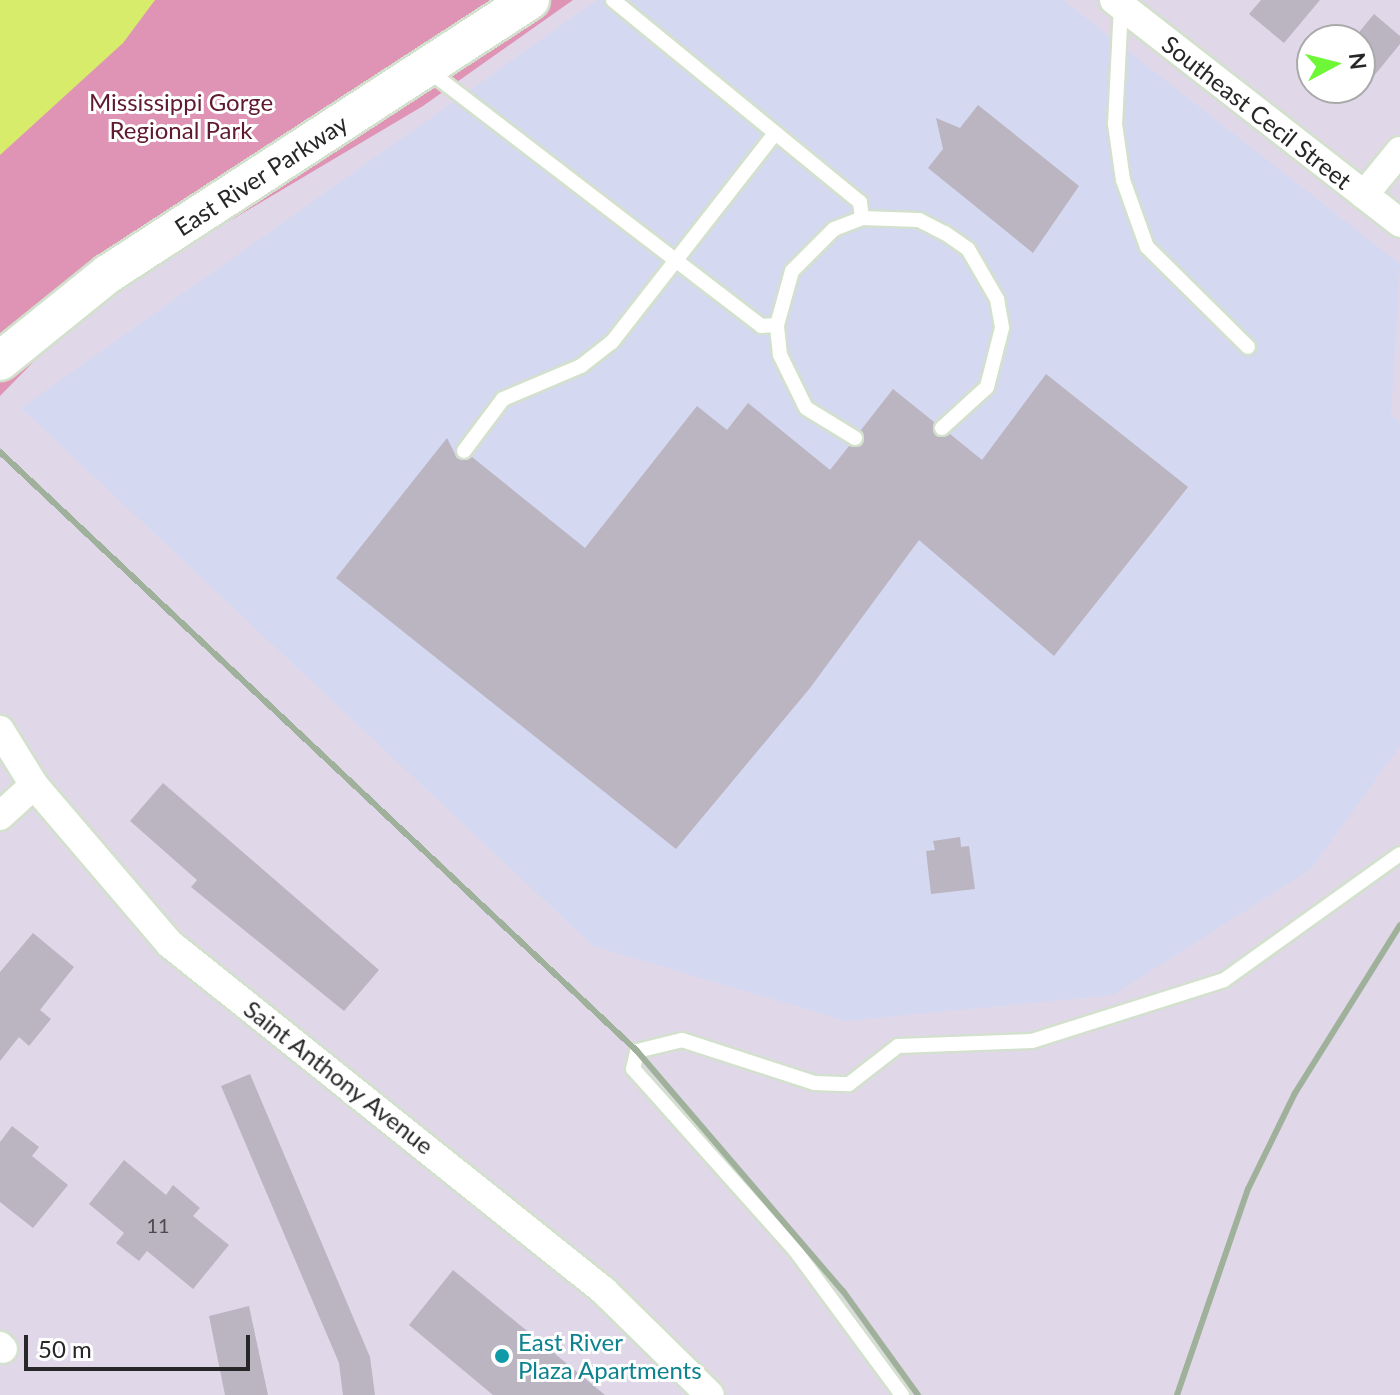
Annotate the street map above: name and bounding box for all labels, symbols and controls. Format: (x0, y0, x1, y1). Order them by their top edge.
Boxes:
north arrow (1296, 24, 1376, 104)
street label: Southeast Cecil Street (1157, 29, 1357, 195)
text: N (1344, 51, 1373, 71)
park label: Mississippi Gorge Regional Park (89, 88, 273, 144)
street label: East River Parkway (169, 108, 353, 242)
street label: Saint Anthony Avenue (238, 993, 440, 1161)
house number: 11 (146, 1213, 170, 1237)
scale bar (28, 1319, 254, 1369)
place label: East River Plaza Apartments (518, 1328, 702, 1384)
text: 50 m (38, 1334, 92, 1363)
marker: East River Plaza Apartments (493, 1347, 511, 1365)

